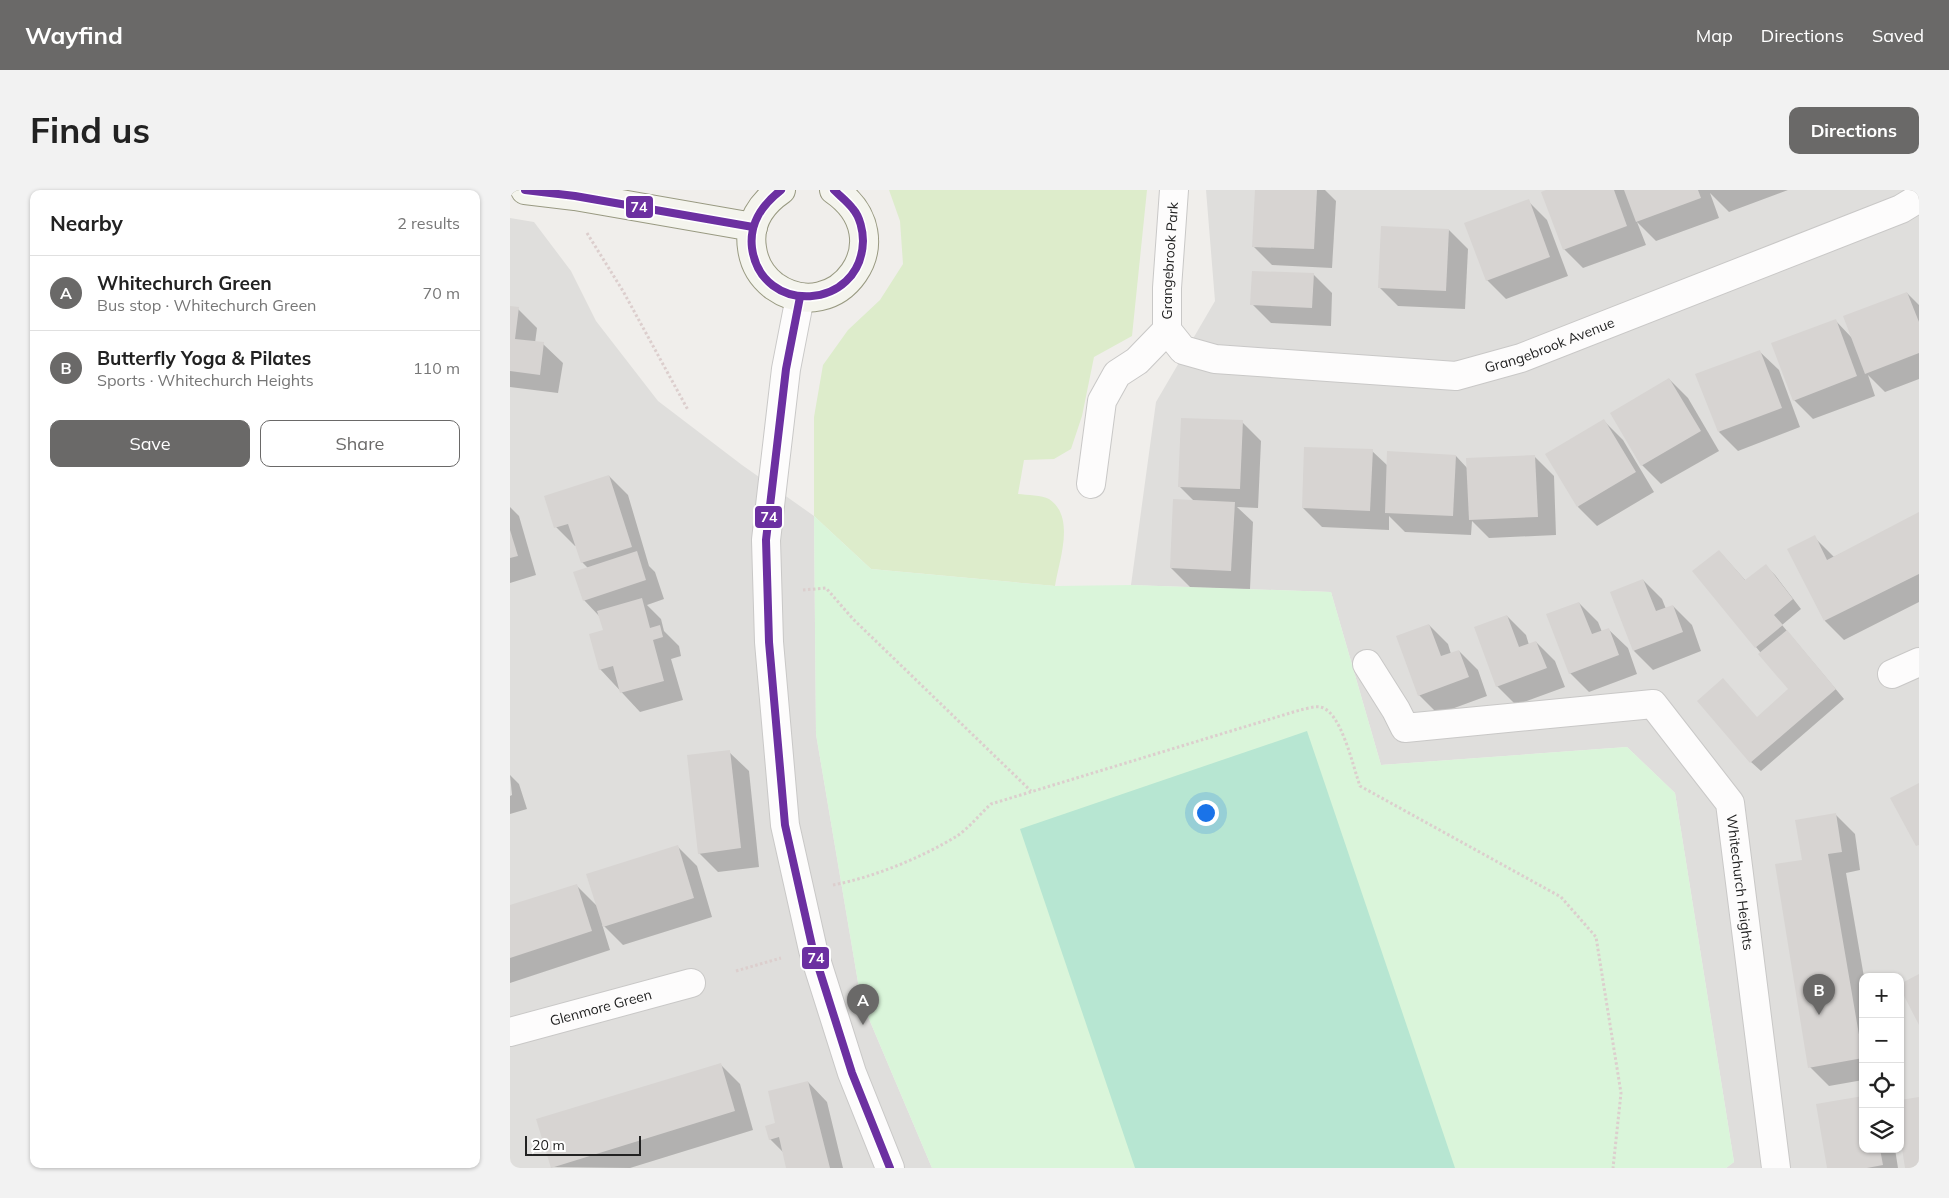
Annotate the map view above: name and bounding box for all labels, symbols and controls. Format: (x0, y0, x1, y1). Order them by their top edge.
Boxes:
text: Wayfind (25, 20, 123, 50)
text: Map (1696, 24, 1733, 47)
text: Directions (1761, 24, 1844, 47)
text: Saved (1872, 24, 1924, 47)
button: Directions (1789, 107, 1919, 154)
text: Find us (30, 108, 150, 152)
line badge: 74 (625, 195, 654, 219)
text: 74 (631, 198, 648, 216)
street label: Grangebrook Park (1158, 201, 1182, 319)
text: Nearby (50, 210, 123, 236)
text: 2 results (397, 213, 460, 233)
text: Whitechurch Green (97, 271, 272, 295)
text: A (60, 283, 72, 303)
text: 70 m (423, 283, 460, 303)
text: Bus stop · Whitechurch Green (97, 295, 316, 315)
street label: Grangebrook Avenue (1483, 313, 1617, 377)
text: Butterfly Yoga & Pilates (97, 346, 311, 370)
text: B (60, 358, 72, 378)
text: 110 m (413, 358, 460, 378)
text: Sports · Whitechurch Heights (97, 370, 314, 390)
button: Save (50, 420, 250, 467)
button: Share (260, 420, 460, 467)
line badge: 74 (754, 505, 783, 529)
text: 74 (761, 508, 778, 526)
your location (1193, 800, 1219, 826)
street label: Whitechurch Heights (1723, 813, 1757, 951)
line badge: 74 (801, 946, 830, 970)
text: 74 (808, 949, 825, 967)
map controls (1859, 973, 1904, 1153)
button: + (1859, 973, 1904, 1018)
pin: B (1803, 974, 1835, 1015)
pin: A (847, 984, 879, 1025)
street label: Glenmore Green (548, 985, 654, 1030)
button: − (1859, 1018, 1904, 1063)
button: locate (1859, 1063, 1904, 1108)
button: layers (1859, 1108, 1904, 1153)
scale bar (525, 1133, 641, 1156)
text: 20 m (532, 1136, 565, 1154)

